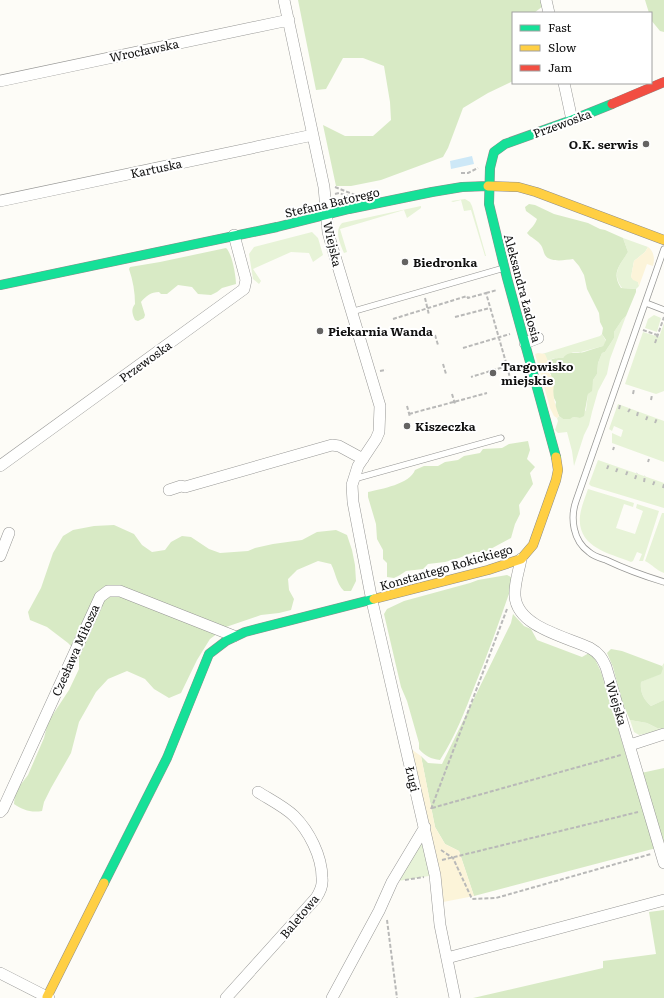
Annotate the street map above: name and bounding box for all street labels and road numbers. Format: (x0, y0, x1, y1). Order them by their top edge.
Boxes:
street label: Wrocławska (108, 34, 181, 66)
street label: Przewoska (530, 104, 594, 142)
street label: Kartuska (128, 154, 184, 182)
street label: Stefana Batorego (283, 182, 381, 222)
street label: Wiejska (319, 220, 347, 269)
street label: Aleksandra Ładosia (500, 232, 546, 345)
street label: Przewoska (115, 335, 175, 386)
street label: Konstantego Rokickiego (377, 539, 515, 595)
street label: Czesława Miłosza (47, 601, 104, 699)
street label: Wiejska (602, 678, 632, 728)
street label: Ługi (401, 764, 425, 794)
street label: Baletowa (275, 890, 323, 942)

